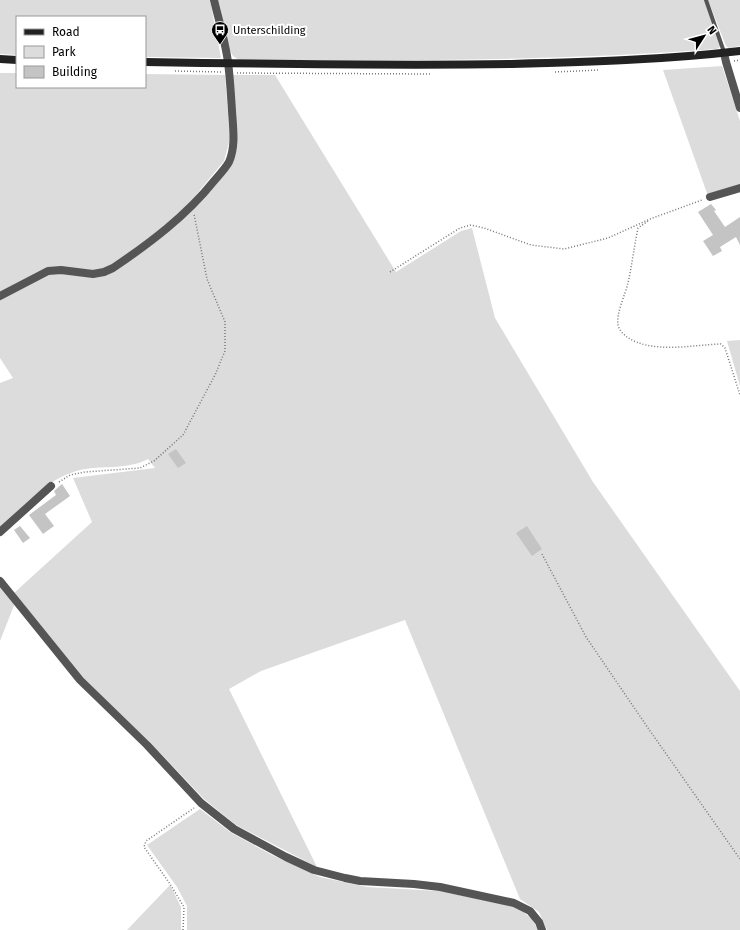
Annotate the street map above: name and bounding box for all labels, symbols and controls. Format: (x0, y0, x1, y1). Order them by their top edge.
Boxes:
legend (16, 16, 146, 88)
north arrow (684, 16, 724, 56)
bus stop icon: Unterschilding (210, 20, 230, 45)
place label: Unterschilding (233, 24, 306, 37)
text: N (704, 24, 719, 37)
text: Road (52, 25, 80, 39)
text: Park (52, 45, 76, 59)
text: Building (52, 65, 98, 79)

